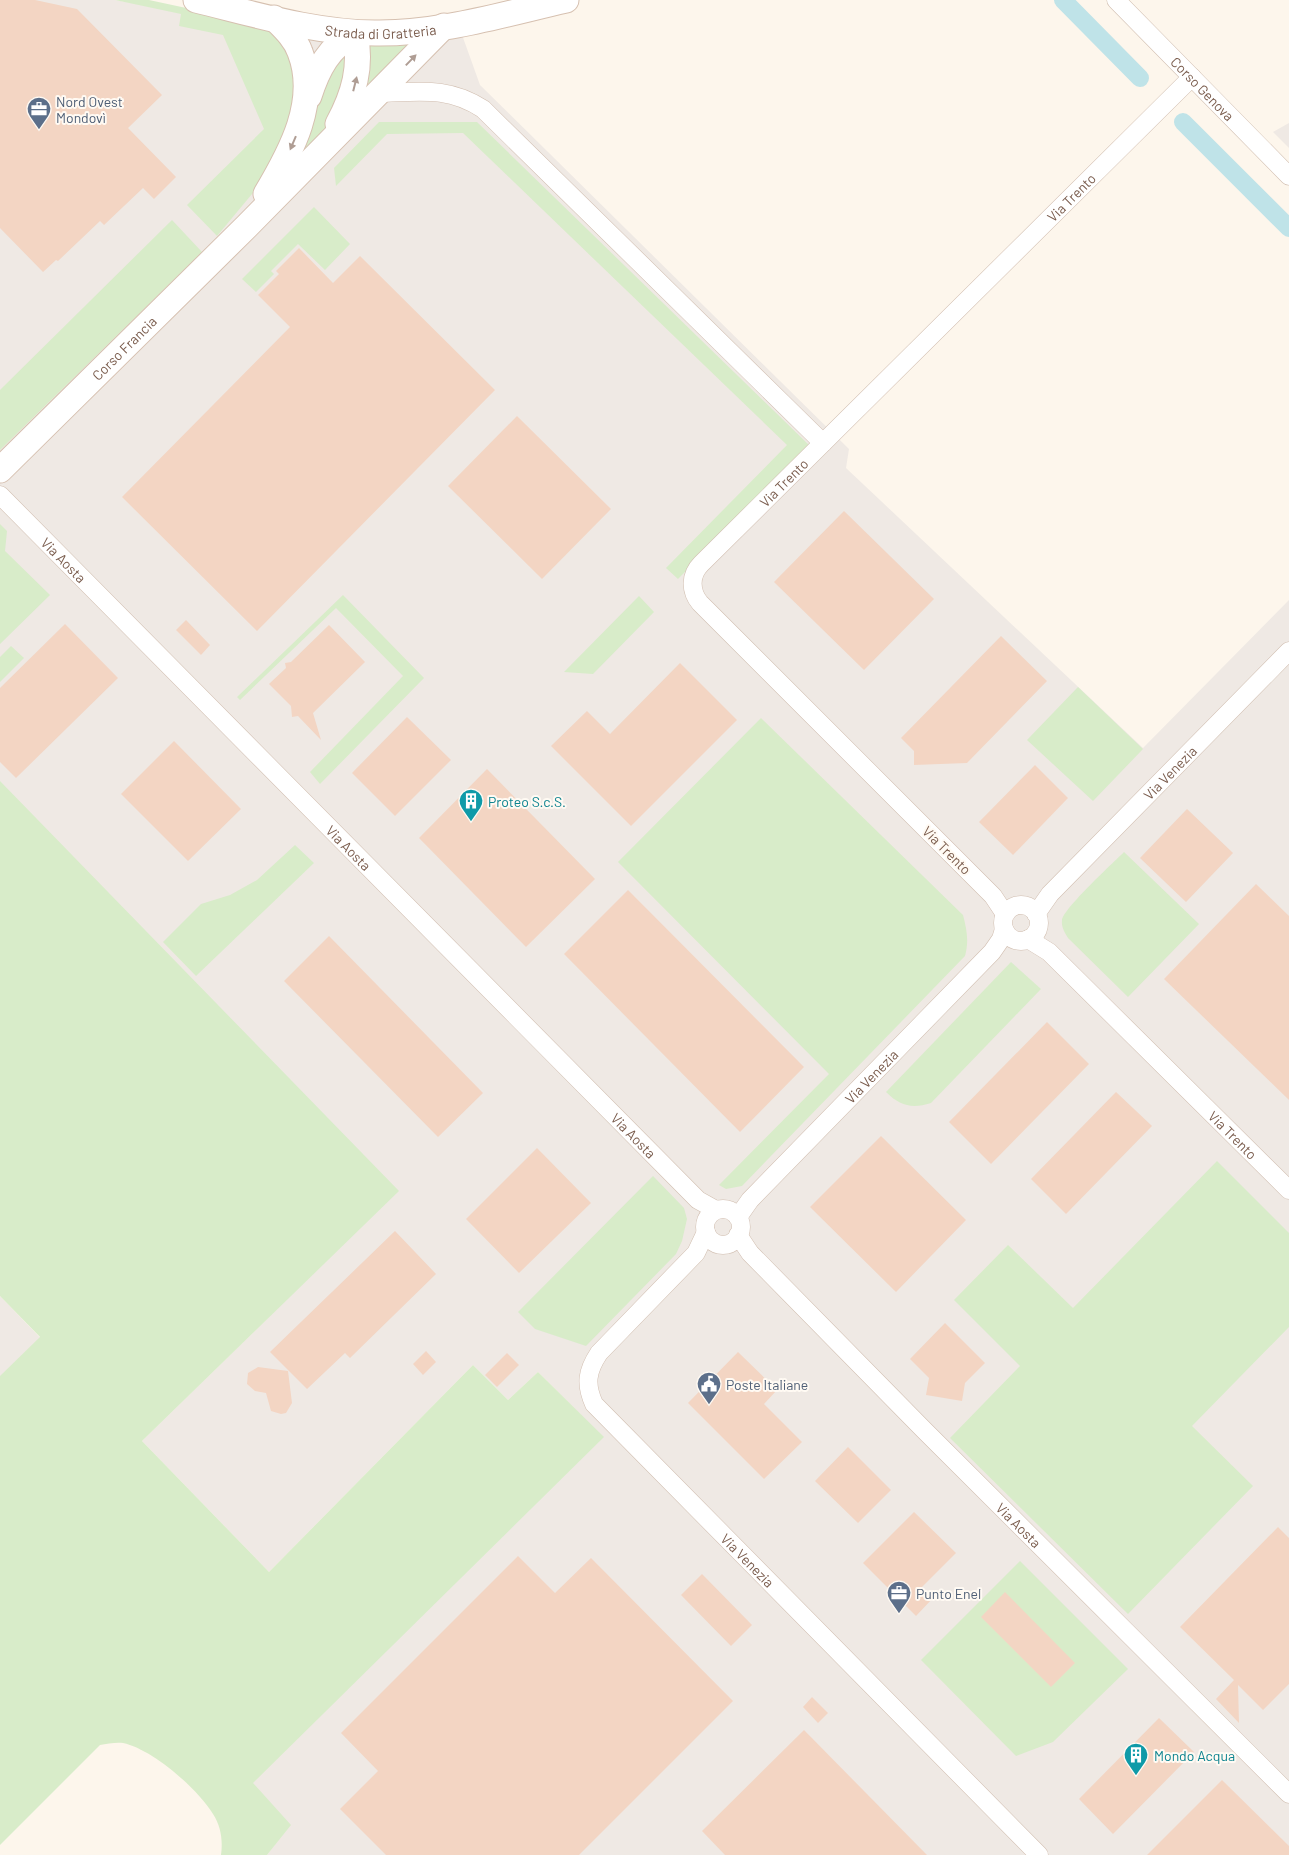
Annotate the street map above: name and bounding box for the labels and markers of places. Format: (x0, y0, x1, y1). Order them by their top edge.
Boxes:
place label: Nord Ovest Mondovì (56, 93, 123, 126)
office icon: Nord Ovest Mondovì (26, 96, 52, 130)
building icon: Proteo S.c.S. (458, 788, 484, 822)
place label: Proteo S.c.S. (488, 793, 566, 810)
public building icon: Poste Italiane (696, 1371, 722, 1405)
place label: Poste Italiane (726, 1376, 808, 1393)
office icon: Punto Enel (886, 1580, 912, 1614)
place label: Punto Enel (916, 1585, 981, 1602)
building icon: Mondo Acqua (1123, 1742, 1149, 1776)
place label: Mondo Acqua (1154, 1747, 1235, 1764)

